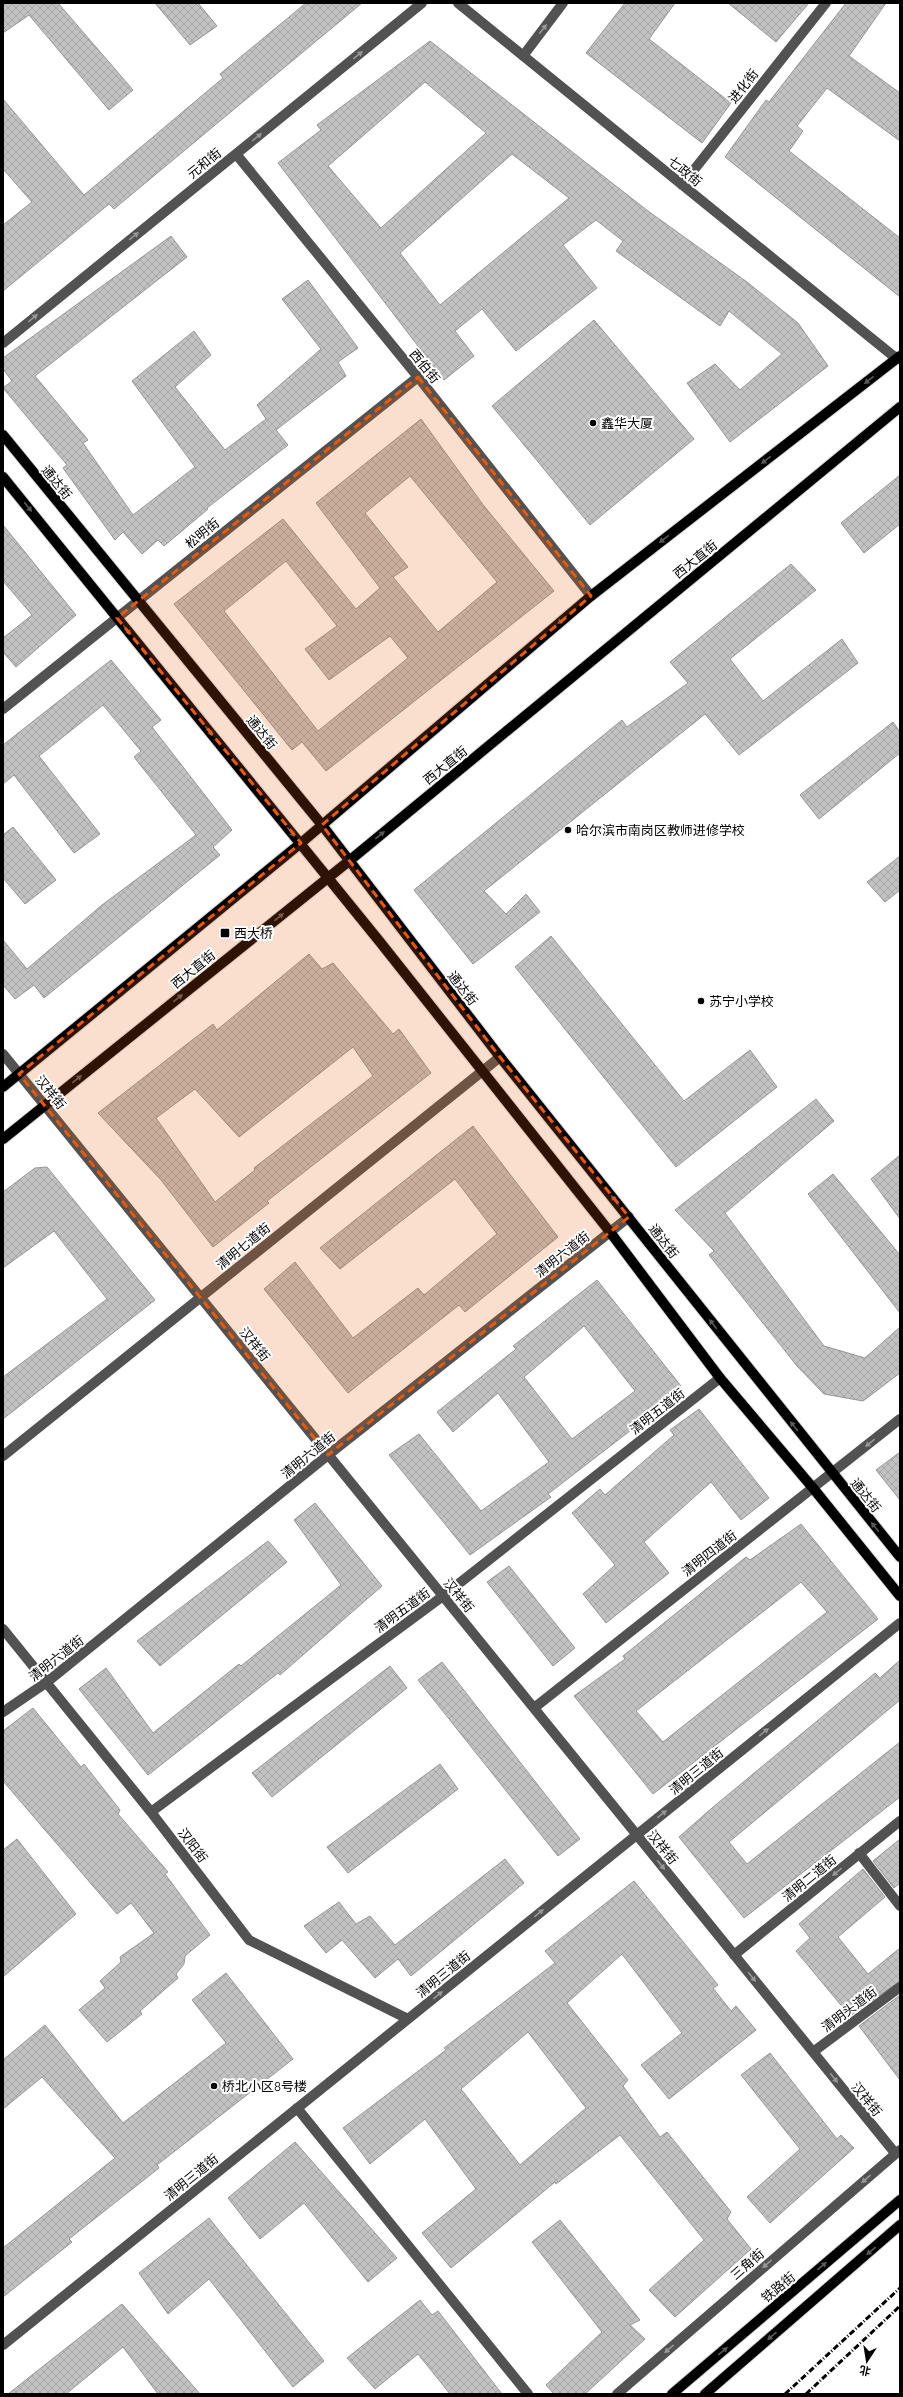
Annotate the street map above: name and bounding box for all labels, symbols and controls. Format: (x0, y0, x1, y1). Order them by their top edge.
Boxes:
one-way arrow (539, 24, 547, 35)
one-way arrow (353, 50, 363, 59)
street label: 进化街 (725, 66, 761, 106)
one-way arrow (252, 132, 262, 141)
street label: 元和街 (184, 145, 224, 181)
street label: 七政街 (665, 153, 705, 189)
one-way arrow (129, 232, 140, 241)
one-way arrow (28, 314, 39, 323)
street label: 西伯街 (407, 346, 443, 386)
one-way arrow (864, 376, 875, 384)
place label: 鑫华大厦 (601, 415, 653, 431)
marker: 鑫华大厦 (588, 418, 598, 428)
one-way arrow (761, 456, 772, 464)
street label: 通达街 (39, 462, 75, 502)
one-way arrow (23, 502, 32, 513)
street label: 松明街 (182, 515, 222, 551)
one-way arrow (658, 535, 669, 544)
street label: 西大直街 (670, 536, 720, 582)
one-way arrow (557, 616, 567, 625)
one-way arrow (123, 625, 131, 636)
street label: 通达街 (244, 712, 280, 752)
one-way arrow (205, 726, 213, 736)
street label: 西大直街 (420, 742, 470, 788)
place label: 哈尔滨市南岗区教师进修学校 (576, 822, 745, 838)
marker: 哈尔滨市南岗区教师进修学校 (563, 825, 573, 835)
one-way arrow (287, 826, 296, 837)
one-way arrow (375, 830, 386, 839)
one-way arrow (274, 912, 285, 921)
place label: 西大桥 (234, 925, 273, 941)
marker: 西大桥 (219, 927, 231, 939)
street label: 西大直街 (168, 946, 218, 992)
street label: 通达街 (445, 968, 481, 1008)
place label: 苏宁小学校 (709, 993, 774, 1009)
one-way arrow (173, 994, 183, 1002)
marker: 苏宁小学校 (696, 996, 706, 1006)
street label: 汉祥街 (33, 1072, 69, 1112)
one-way arrow (71, 1075, 82, 1084)
one-way arrow (611, 1194, 619, 1205)
street label: 清明七道街 (213, 1219, 273, 1273)
street label: 通达街 (646, 1221, 682, 1261)
street label: 清明六道街 (531, 1228, 593, 1280)
one-way arrow (709, 1318, 717, 1329)
street label: 汉祥街 (237, 1324, 273, 1364)
street label: 清明五道街 (626, 1385, 688, 1437)
one-way arrow (789, 1420, 798, 1431)
street label: 清明六道街 (278, 1428, 338, 1482)
one-way arrow (864, 1439, 875, 1447)
street label: 通达街 (848, 1475, 884, 1515)
one-way arrow (871, 1522, 880, 1532)
street label: 清明四道街 (678, 1527, 740, 1579)
street label: 汉祥街 (441, 1575, 477, 1615)
street label: 清明五道街 (371, 1584, 433, 1636)
street label: 清明六道街 (25, 1632, 87, 1684)
one-way arrow (758, 1728, 769, 1737)
street label: 清明三道街 (666, 1744, 726, 1798)
one-way arrow (657, 1810, 668, 1818)
street label: 汉阳街 (175, 1825, 211, 1865)
street label: 汉祥街 (645, 1827, 681, 1867)
street label: 清明二道街 (779, 1851, 839, 1905)
one-way arrow (657, 1860, 666, 1871)
one-way arrow (832, 1867, 843, 1876)
one-way arrow (534, 1909, 545, 1917)
street label: 清明三道街 (413, 1947, 473, 2001)
one-way arrow (747, 1972, 756, 1982)
street label: 清明头道街 (818, 1983, 880, 2035)
one-way arrow (433, 1990, 444, 1999)
one-way arrow (829, 2073, 838, 2083)
place label: 桥北小区8号楼 (222, 2078, 307, 2094)
street label: 汉祥街 (849, 2079, 885, 2119)
marker: 桥北小区8号楼 (209, 2081, 219, 2091)
street label: 清明三道街 (161, 2150, 221, 2204)
one-way arrow (860, 2174, 871, 2183)
street label: 三角街 (727, 2245, 767, 2283)
one-way arrow (865, 2246, 876, 2255)
one-way arrow (762, 2259, 772, 2269)
one-way arrow (817, 2262, 827, 2271)
street label: 铁路街 (758, 2268, 798, 2306)
one-way arrow (767, 2331, 778, 2340)
north arrow (847, 2341, 887, 2381)
one-way arrow (664, 2344, 674, 2354)
one-way arrow (718, 2346, 728, 2355)
text: 北 (858, 2363, 872, 2379)

